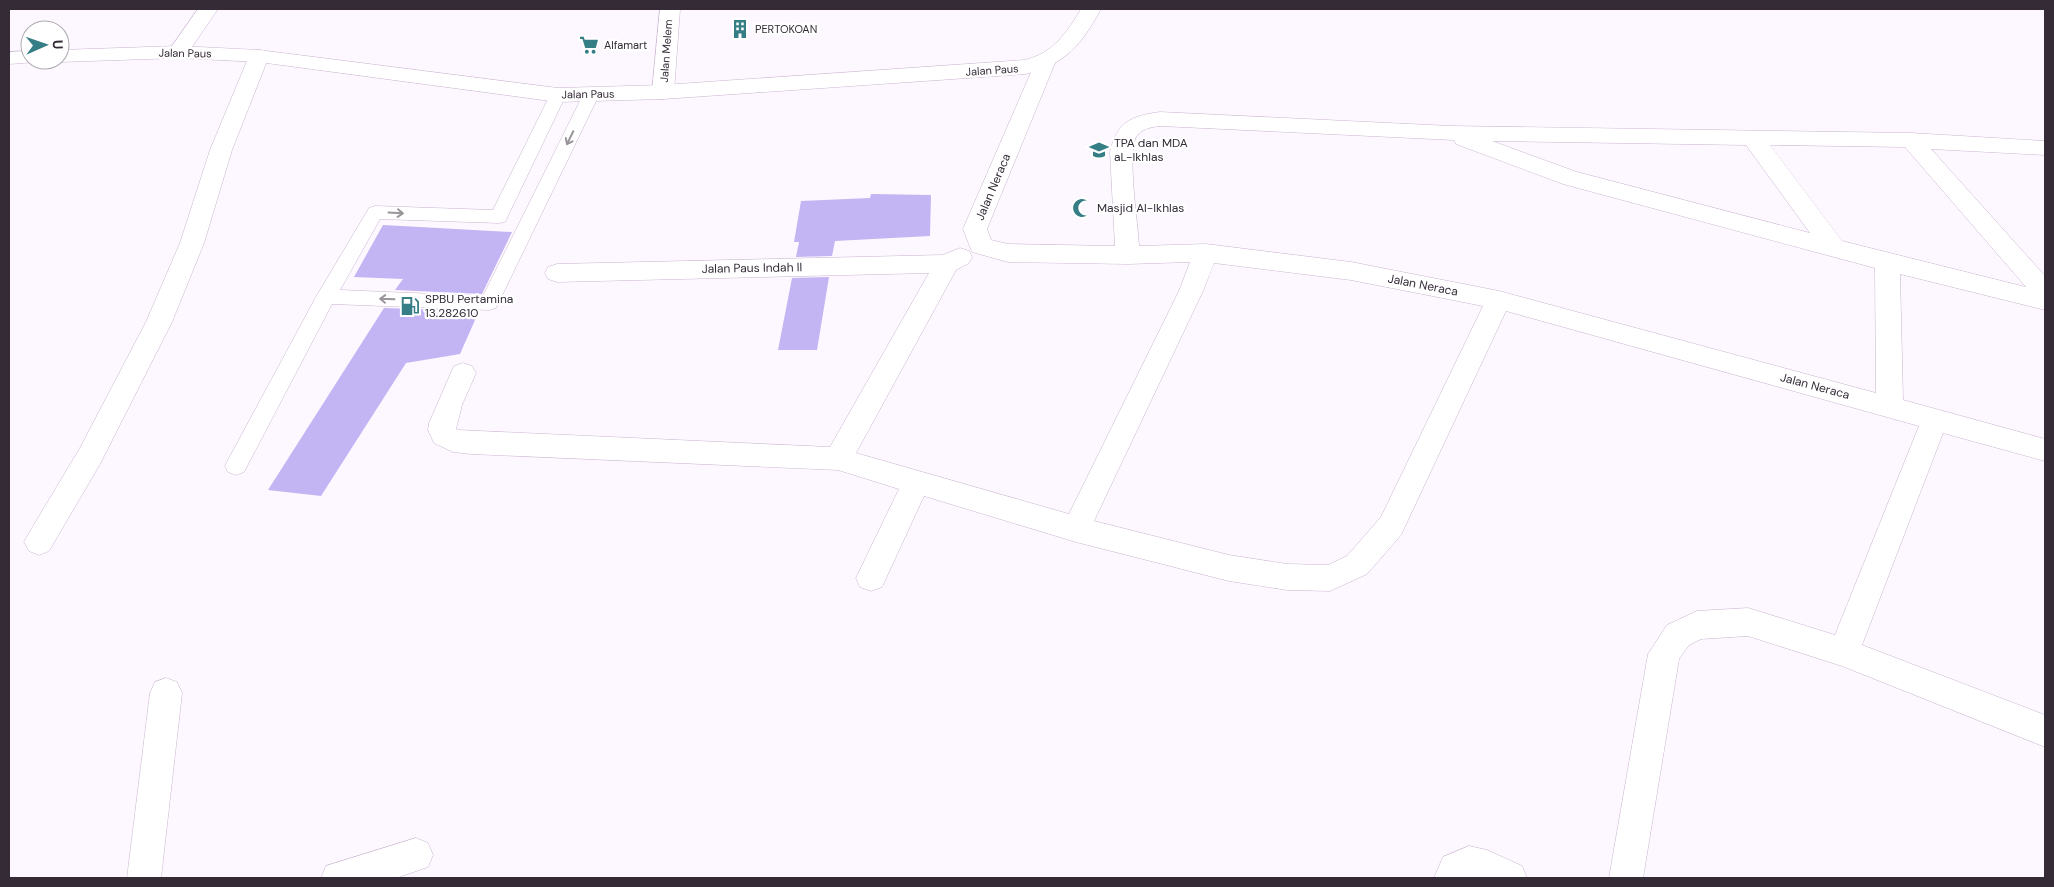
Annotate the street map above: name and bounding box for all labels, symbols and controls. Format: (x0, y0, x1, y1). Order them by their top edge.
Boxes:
building icon: PERTOKOAN (729, 18, 751, 40)
street label: Jalan Melem (657, 19, 675, 83)
north arrow (20, 20, 70, 70)
place label: PERTOKOAN (755, 22, 817, 36)
supermarket icon: Alfamart (578, 34, 600, 56)
place label: Alfamart (604, 38, 647, 52)
text: U (49, 39, 67, 50)
street label: Jalan Paus (158, 46, 212, 60)
street label: Jalan Paus (965, 61, 1019, 79)
street label: Jalan Paus (561, 87, 615, 101)
one-way arrow (565, 130, 574, 145)
place label: TPA dan MDA aL-Ikhlas (1114, 135, 1188, 165)
school or university icon: TPA dan MDA aL-Ikhlas (1088, 139, 1110, 161)
street label: Jalan Neraca (972, 151, 1014, 223)
mosque icon: Masjid Al-Ikhlas (1071, 197, 1093, 219)
place label: Masjid Al-Ikhlas (1097, 200, 1184, 216)
one-way arrow (388, 208, 404, 218)
street label: Jalan Paus Indah II (702, 259, 802, 277)
street label: Jalan Neraca (1386, 270, 1460, 300)
place label: SPBU Pertamina 13.282610 (425, 291, 513, 321)
one-way arrow (380, 294, 396, 304)
fuel station icon: SPBU Pertamina 13.282610 (399, 295, 421, 317)
street label: Jalan Neraca (1778, 369, 1852, 403)

